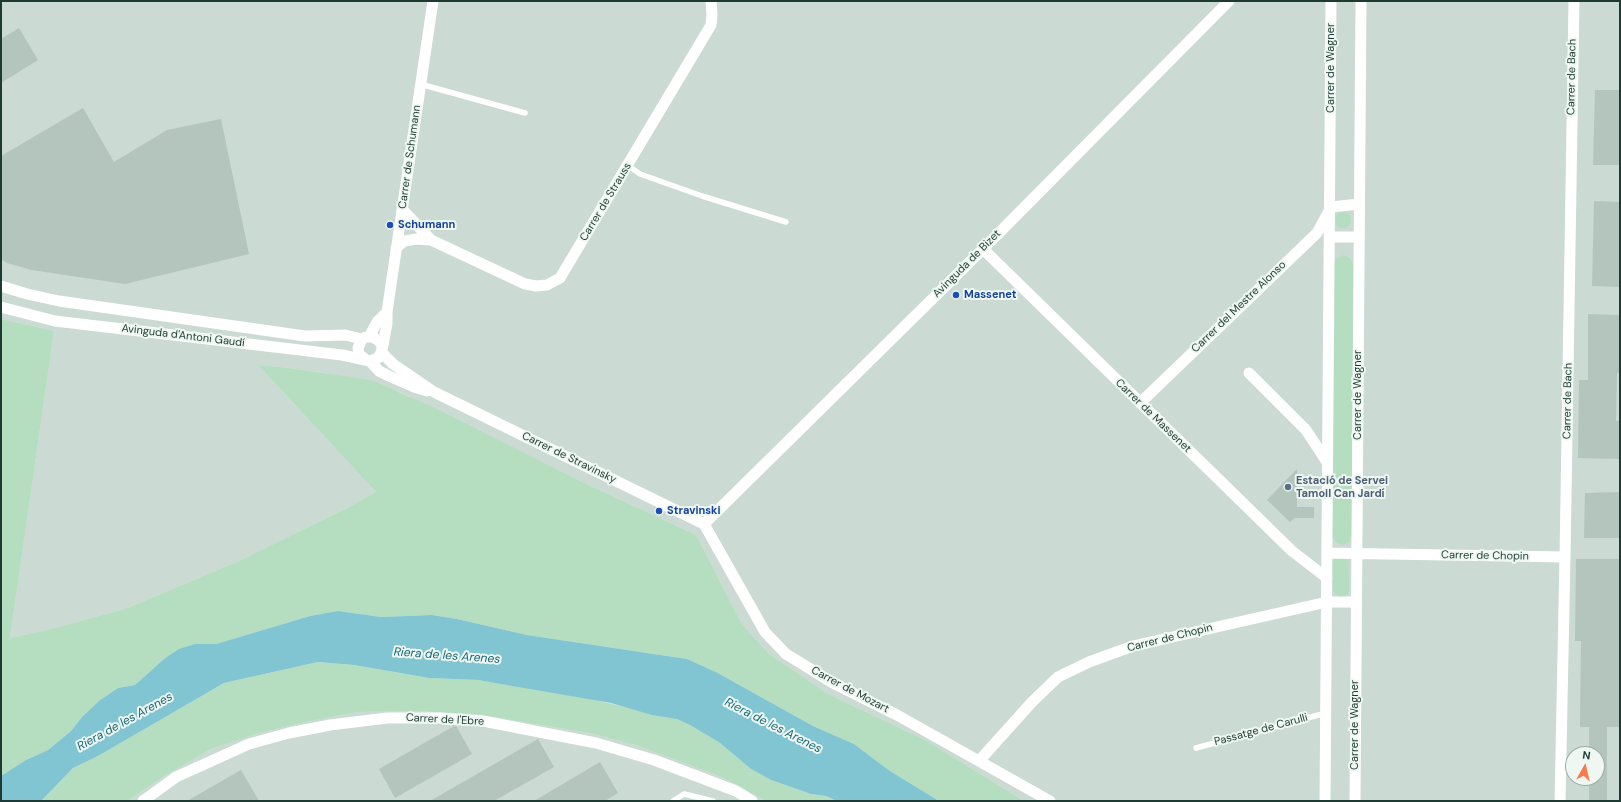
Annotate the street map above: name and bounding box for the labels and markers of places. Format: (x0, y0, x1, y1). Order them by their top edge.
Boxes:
place label: Schumann (398, 218, 455, 232)
marker: Schumann (385, 220, 395, 230)
place label: Massenet (964, 288, 1017, 302)
marker: Massenet (951, 290, 961, 300)
place label: Estació de Servei Tamoil Can Jardí (1296, 474, 1388, 500)
marker: Estació de Servei Tamoil Can Jardí (1283, 482, 1293, 492)
place label: Stravinski (667, 504, 720, 518)
marker: Stravinski (654, 506, 664, 516)

